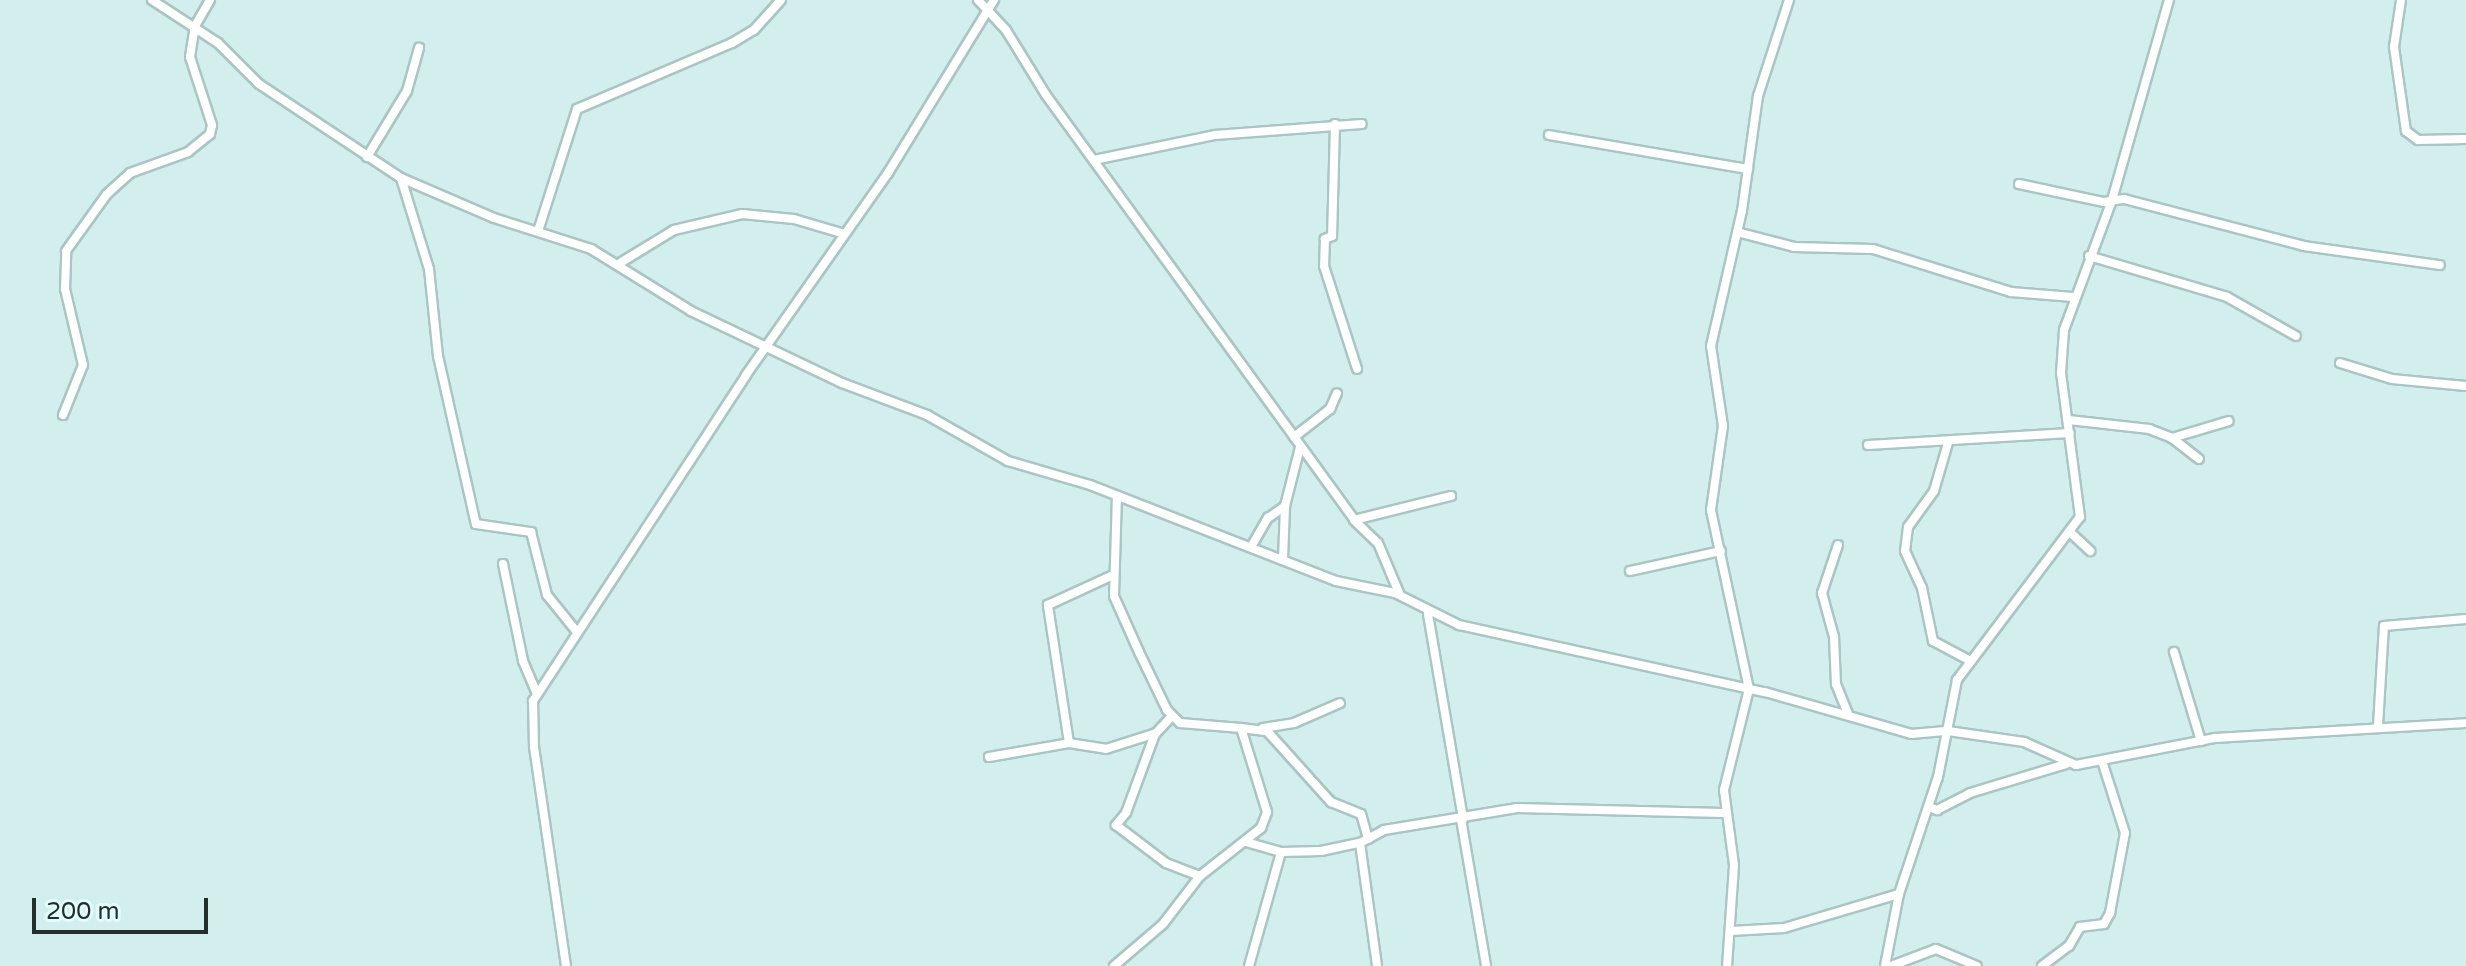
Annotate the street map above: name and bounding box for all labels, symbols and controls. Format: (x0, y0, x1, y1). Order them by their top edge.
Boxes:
scale bar (36, 882, 212, 932)
text: 200 m (46, 897, 120, 926)

